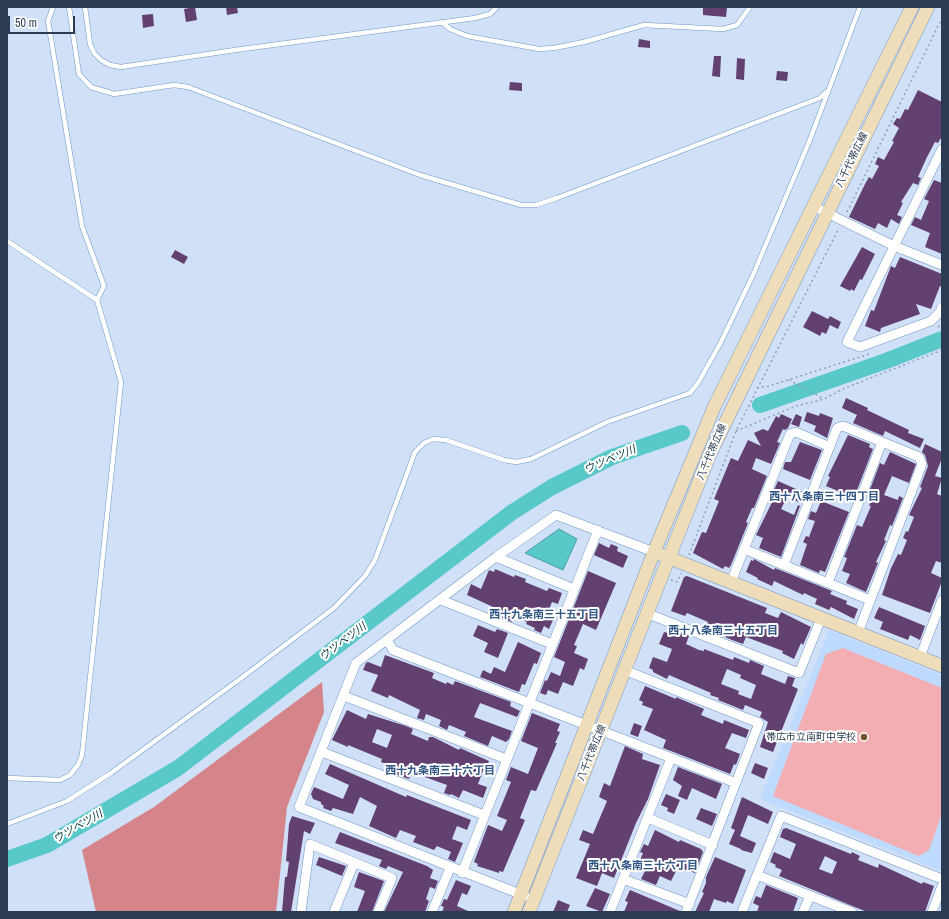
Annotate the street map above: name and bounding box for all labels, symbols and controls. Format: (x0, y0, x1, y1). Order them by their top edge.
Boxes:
scale bar (10, 8, 77, 34)
text: 50 m (15, 15, 37, 31)
street label: 八千代帯広線 (833, 130, 871, 190)
street label: 八千代帯広線 (695, 422, 729, 482)
water label: ウツベツ川 (582, 443, 638, 477)
district label: 西十八条南三十四丁目 (769, 490, 879, 504)
district label: 西十九条南三十五丁目 (489, 608, 599, 622)
water label: ウツベツ川 (317, 620, 369, 664)
district label: 西十八条南三十五丁目 (668, 624, 778, 638)
street label: 八千代帯広線 (575, 723, 609, 783)
place label: 帯広市立南町中学校 (766, 731, 856, 743)
marker: 帯広市立南町中学校 (859, 732, 869, 742)
district label: 西十九条南三十六丁目 (385, 764, 495, 778)
water label: ウツベツ川 (51, 808, 105, 846)
district label: 西十八条南三十六丁目 (588, 859, 698, 873)

